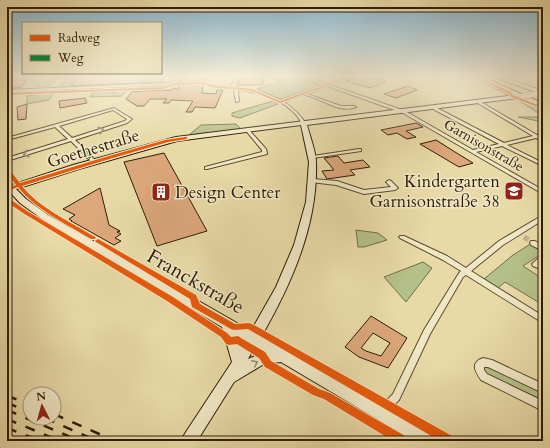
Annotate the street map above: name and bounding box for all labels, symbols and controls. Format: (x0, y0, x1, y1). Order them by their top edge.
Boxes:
legend (22, 22, 162, 74)
text: Radweg (58, 30, 100, 46)
text: Weg (57, 50, 84, 66)
street label: Garnisonstraße (440, 115, 527, 176)
street label: Goethestraße (44, 124, 142, 173)
one-way arrow (97, 126, 104, 135)
one-way arrow (22, 149, 29, 158)
place label: Kindergarten Garnisonstraße 38 (370, 170, 500, 213)
school or university icon: Kindergarten Garnisonstraße 38 (503, 180, 525, 202)
building icon: Design Center (150, 181, 172, 203)
place label: Design Center (175, 181, 281, 204)
street label: Franckstraße (142, 243, 249, 320)
one-way arrow (250, 360, 258, 367)
north arrow (22, 386, 62, 426)
text: N (35, 389, 47, 405)

